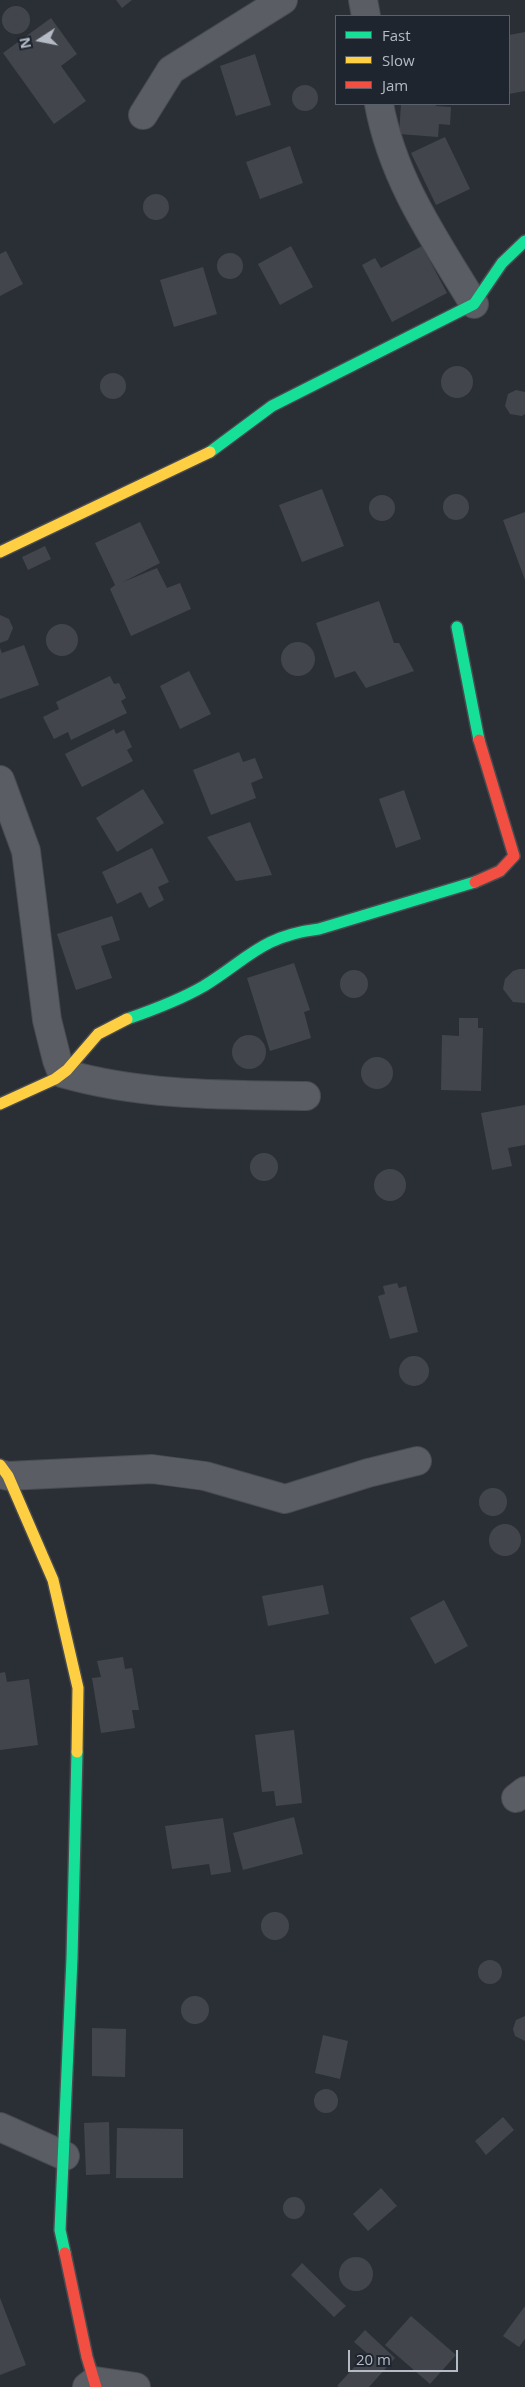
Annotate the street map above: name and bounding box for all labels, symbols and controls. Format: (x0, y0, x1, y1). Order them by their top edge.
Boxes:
north arrow (15, 15, 65, 65)
legend (335, 15, 510, 105)
text: Fast (382, 25, 411, 45)
text: N (14, 36, 35, 50)
text: Slow (382, 50, 415, 70)
text: Jam (382, 75, 408, 95)
scale bar (350, 2340, 460, 2372)
text: 20 m (356, 2349, 391, 2369)

